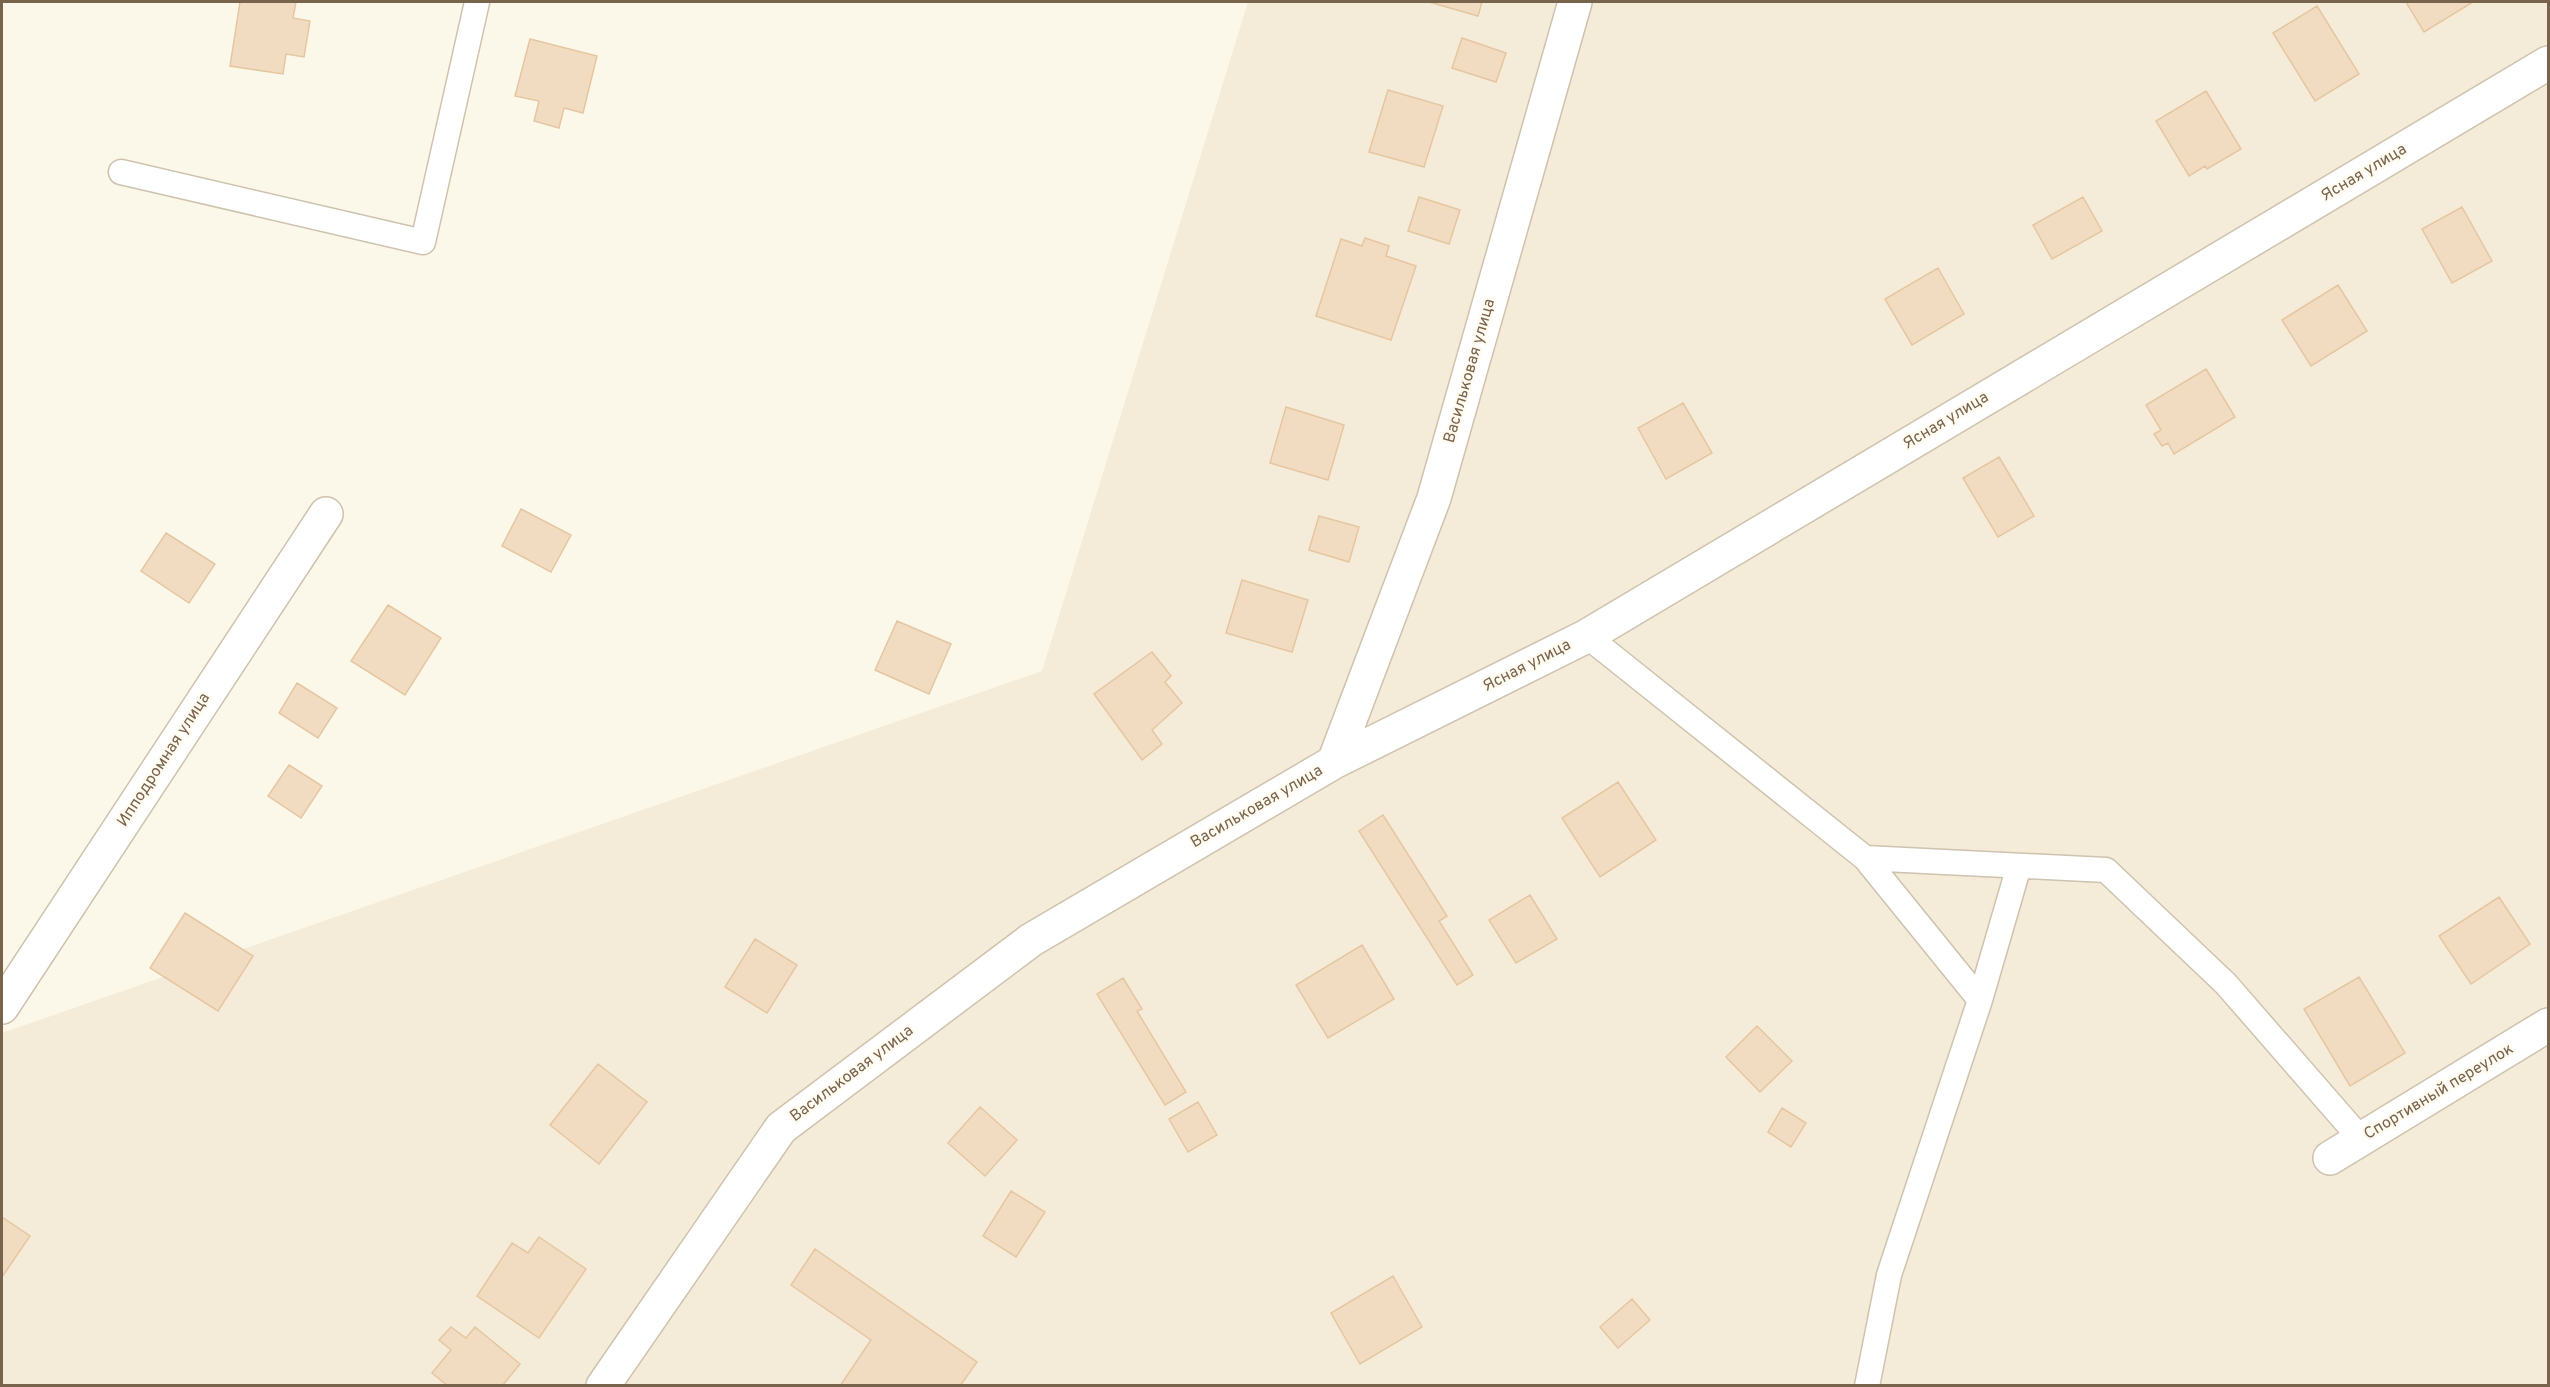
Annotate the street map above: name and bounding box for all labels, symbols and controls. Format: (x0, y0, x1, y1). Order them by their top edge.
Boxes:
street label: Ясная улица (2318, 140, 2410, 206)
street label: Васильковая улица (1440, 297, 1500, 445)
street label: Ясная улица (1900, 388, 1992, 454)
street label: Ясная улица (1480, 635, 1574, 697)
street label: Ипподромная улица (113, 689, 215, 831)
street label: Васильковая улица (1187, 761, 1327, 853)
street label: Васильковая улица (786, 1021, 918, 1127)
street label: Спортивный переулок (2361, 1039, 2517, 1145)

